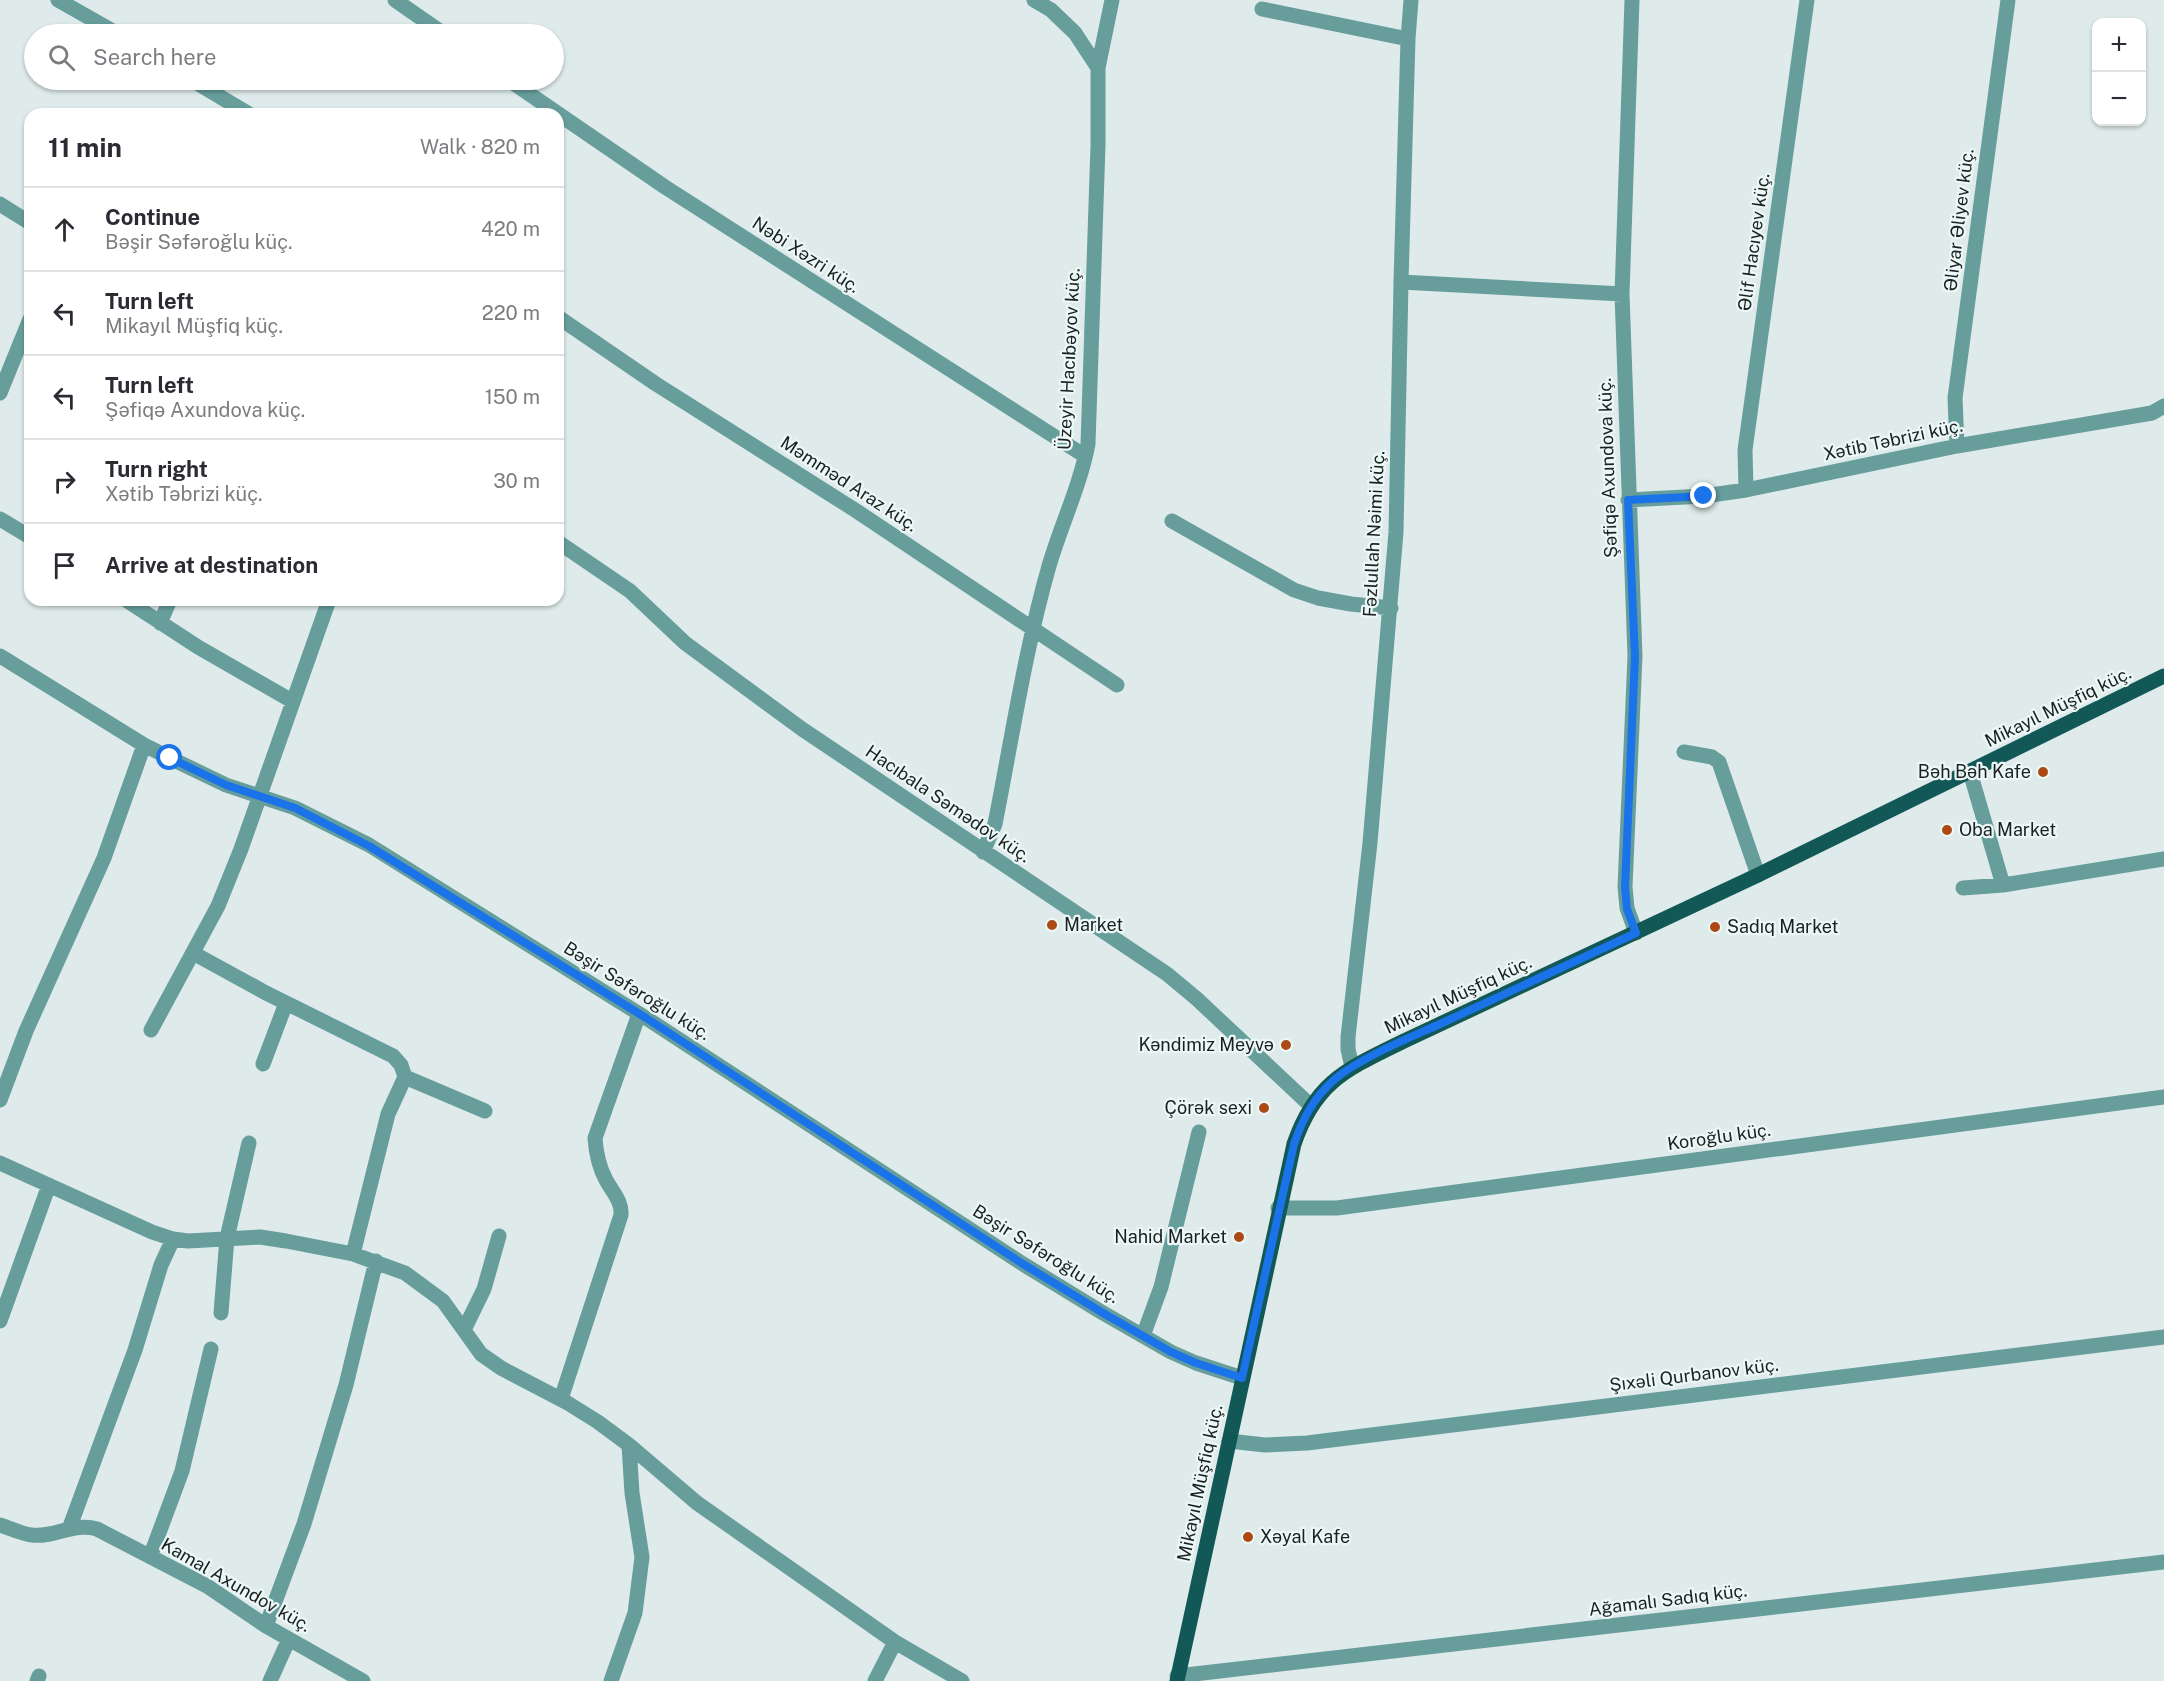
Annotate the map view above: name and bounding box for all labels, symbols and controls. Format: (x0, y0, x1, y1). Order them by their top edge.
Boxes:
map controls (2092, 18, 2146, 126)
button: + (2092, 18, 2146, 72)
search box (24, 24, 564, 90)
icon: search (45, 41, 78, 74)
text: Search here (93, 44, 217, 70)
button: − (2092, 72, 2146, 126)
text: 11 min (48, 132, 122, 163)
text: Walk · 820 m (420, 135, 540, 159)
street label: Əliyar Əliyev küç. (1939, 147, 1978, 292)
street label: Əlif Hacıyev küç. (1733, 172, 1774, 312)
text: Continue (105, 204, 200, 230)
street label: Nəbi Xəzri küç. (749, 212, 864, 297)
icon: ahead (48, 213, 81, 246)
text: 420 m (481, 217, 540, 241)
text: Bəşir Səfəroğlu küç. (105, 230, 293, 254)
street label: Üzeyir Hacıbəyov küç. (1052, 267, 1084, 451)
text: Turn left (105, 288, 194, 314)
icon: left (48, 297, 81, 330)
text: 220 m (482, 301, 540, 325)
text: Mikayıl Müşfiq küç. (105, 314, 283, 338)
text: Turn left (105, 372, 194, 398)
street label: Şəfiqə Axundova küç. (1594, 378, 1621, 558)
icon: left (48, 381, 81, 414)
text: 150 m (485, 385, 540, 409)
text: Şəfiqə Axundova küç. (105, 398, 305, 422)
street label: Xətib Təbrizi küç. (1821, 414, 1964, 465)
street label: Məmməd Araz küç. (777, 431, 922, 536)
street label: Fəzlullah Nəimi küç. (1359, 450, 1388, 618)
text: Turn right (105, 456, 208, 482)
icon: right (48, 465, 81, 498)
text: 30 m (493, 469, 540, 493)
text: Xətib Təbrizi küç. (105, 482, 263, 506)
route end (1690, 482, 1716, 508)
icon: arrive (48, 549, 81, 582)
text: Arrive at destination (105, 552, 318, 578)
street label: Mikayıl Müşfiq küç. (1981, 662, 2134, 751)
street label: Hacıbala Səmədov küç. (862, 741, 1035, 867)
route start (156, 744, 182, 770)
place label: Bəh Bəh Kafe (1918, 761, 2031, 782)
marker: Bəh Bəh Kafe (2036, 765, 2050, 779)
place label: Oba Market (1959, 819, 2056, 840)
marker: Oba Market (1940, 823, 1954, 837)
place label: Market (1064, 914, 1123, 935)
place label: Sadıq Market (1727, 916, 1839, 937)
marker: Market (1045, 918, 1059, 932)
marker: Sadıq Market (1708, 920, 1722, 934)
street label: Bəşir Səfəroğlu küç. (560, 937, 714, 1044)
street label: Mikayıl Müşfiq küç. (1381, 951, 1535, 1038)
place label: Kəndimiz Meyvə (1138, 1034, 1274, 1055)
marker: Kəndimiz Meyvə (1279, 1038, 1293, 1052)
place label: Çörək sexi (1165, 1097, 1252, 1118)
marker: Çörək sexi (1257, 1101, 1271, 1115)
street label: Koroğlu küç. (1666, 1119, 1772, 1154)
street label: Bəşir Səfəroğlu küç. (969, 1200, 1123, 1307)
place label: Nahid Market (1114, 1226, 1227, 1247)
marker: Nahid Market (1232, 1230, 1246, 1244)
street label: Şıxəli Qurbanov küç. (1608, 1354, 1780, 1395)
street label: Mikayıl Müşfiq küç. (1173, 1402, 1226, 1563)
place label: Xəyal Kafe (1260, 1526, 1350, 1547)
marker: Xəyal Kafe (1241, 1530, 1255, 1544)
street label: Kamal Axundov küç. (158, 1533, 315, 1636)
street label: Ağamalı Sadıq küç. (1588, 1579, 1748, 1620)

